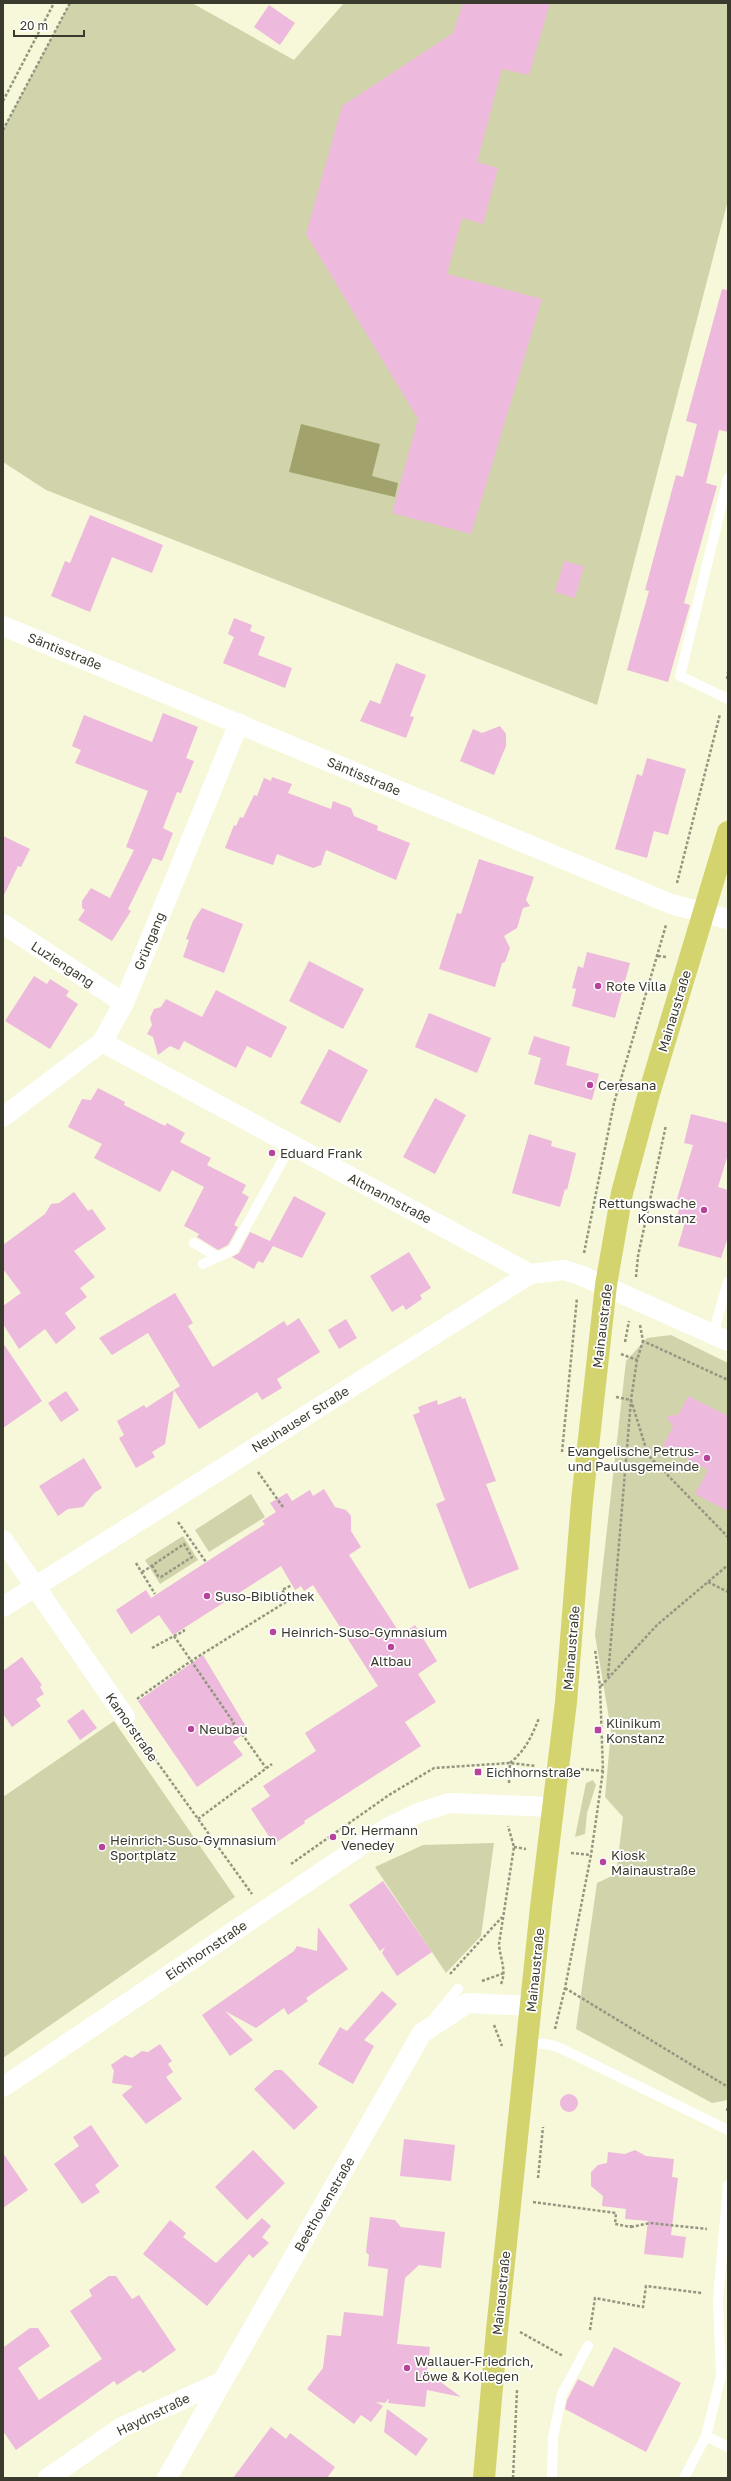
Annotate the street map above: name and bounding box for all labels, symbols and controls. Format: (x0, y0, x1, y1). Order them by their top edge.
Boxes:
scale bar (14, 12, 84, 38)
text: 20 m (20, 18, 48, 33)
street label: Säntisstraße (26, 629, 104, 673)
street label: Säntisstraße (325, 753, 403, 799)
street label: Grüngang (130, 910, 168, 972)
street label: Luziengang (28, 938, 98, 990)
street label: Mainaustraße (654, 968, 694, 1054)
place label: Rote Villa (606, 978, 666, 994)
marker: Rote Villa (593, 981, 603, 991)
place label: Ceresana (598, 1077, 656, 1093)
marker: Ceresana (585, 1080, 595, 1090)
place label: Eduard Frank (280, 1145, 363, 1161)
marker: Eduard Frank (267, 1148, 277, 1158)
street label: Altmannstraße (346, 1169, 434, 1227)
place label: Rettungswache Konstanz (598, 1195, 696, 1226)
marker: Rettungswache Konstanz (699, 1205, 709, 1215)
street label: Mainaustraße (589, 1283, 615, 1369)
street label: Neuhauser Straße (248, 1383, 352, 1455)
place label: Evangelische Petrus- und Paulusgemeinde (567, 1443, 699, 1474)
marker: Evangelische Petrus- und Paulusgemeinde (702, 1453, 712, 1463)
place label: Suso-Bibliothek (215, 1588, 315, 1604)
marker: Suso-Bibliothek (202, 1591, 212, 1601)
street label: Mainaustraße (559, 1605, 583, 1691)
place label: Heinrich-Suso-Gymnasium (281, 1624, 447, 1640)
marker: Heinrich-Suso-Gymnasium (268, 1627, 278, 1637)
marker: Altbau (386, 1642, 396, 1652)
place label: Altbau (371, 1653, 411, 1669)
street label: Kamorstraße (102, 1690, 162, 1764)
place label: Klinikum Konstanz (606, 1715, 665, 1746)
place label: Neubau (199, 1721, 248, 1737)
marker: Neubau (186, 1724, 196, 1734)
marker: Klinikum Konstanz (593, 1725, 603, 1735)
place label: Eichhornstraße (486, 1764, 581, 1780)
marker: Eichhornstraße (473, 1767, 483, 1777)
place label: Dr. Hermann Venedey (341, 1822, 418, 1853)
place label: Heinrich-Suso-Gymnasium Sportplatz (110, 1832, 276, 1863)
marker: Dr. Hermann Venedey (328, 1832, 338, 1842)
marker: Heinrich-Suso-Gymnasium Sportplatz (97, 1842, 107, 1852)
place label: Kiosk Mainaustraße (611, 1847, 696, 1878)
marker: Kiosk Mainaustraße (598, 1857, 608, 1867)
street label: Eichhornstraße (162, 1917, 250, 1983)
street label: Mainaustraße (523, 1927, 547, 2013)
street label: Beethovenstraße (290, 2154, 358, 2254)
street label: Mainaustraße (489, 2250, 513, 2336)
place label: Wallauer-Friedrich, Löwe & Kollegen (415, 2353, 534, 2384)
marker: Wallauer-Friedrich, Löwe & Kollegen (402, 2363, 412, 2373)
street label: Haydnstraße (114, 2389, 192, 2439)

